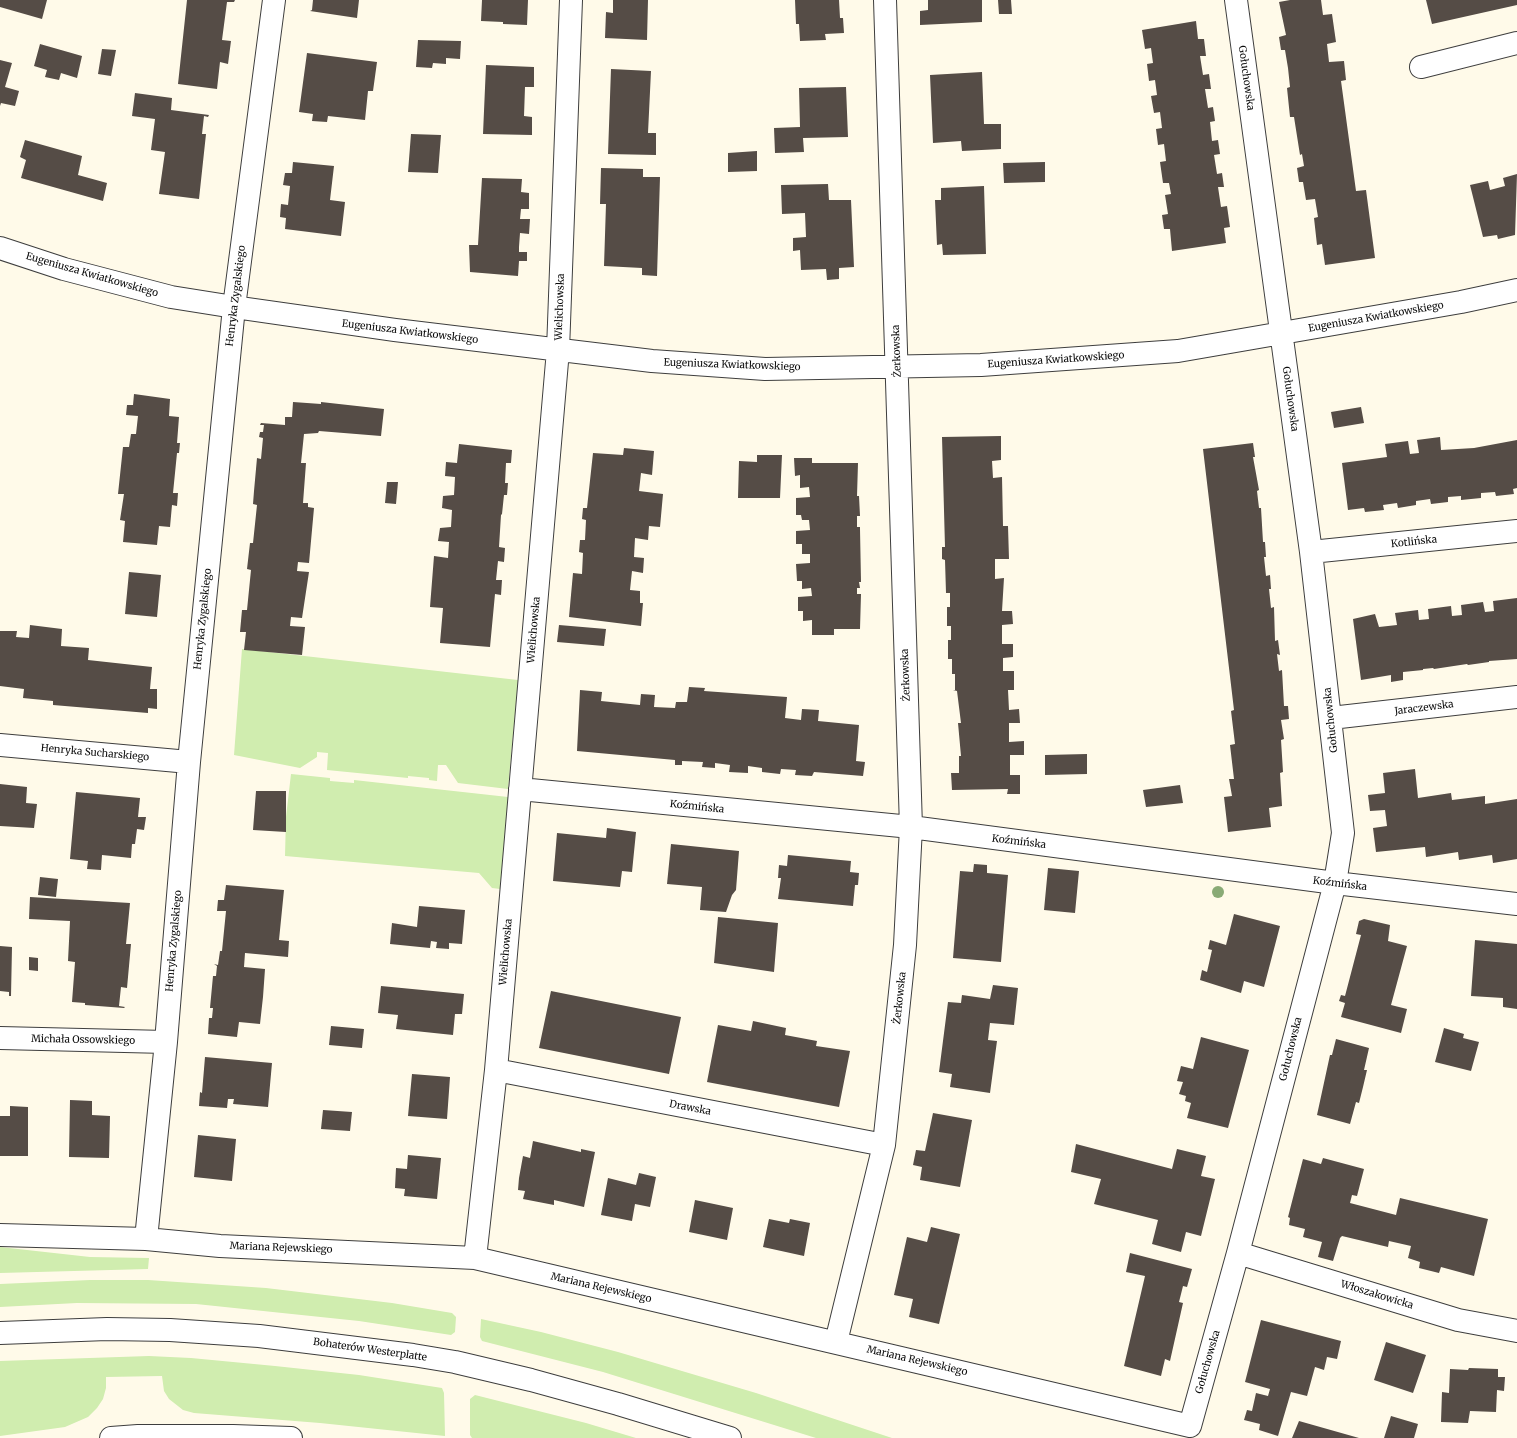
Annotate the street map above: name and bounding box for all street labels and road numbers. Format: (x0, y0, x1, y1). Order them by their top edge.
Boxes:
street label: Gołuchowska (1236, 45, 1256, 111)
street label: Henryka Zygalskiego (224, 245, 248, 347)
street label: Eugeniusza Kwiatkowskiego (24, 250, 160, 300)
street label: Wielichowska (553, 273, 567, 341)
street label: Eugeniusza Kwiatkowskiego (1307, 299, 1445, 335)
street label: Eugeniusza Kwiatkowskiego (341, 318, 479, 346)
street label: Żerkowska (890, 324, 904, 378)
street label: Eugeniusza Kwiatkowskiego (987, 349, 1125, 371)
street label: Eugeniusza Kwiatkowskiego (663, 357, 801, 373)
street label: Gołuchowska (1280, 366, 1300, 432)
street label: Kotlińska (1390, 534, 1438, 550)
street label: Henryka Zygalskiego (192, 568, 214, 670)
street label: Wielichowska (525, 596, 543, 664)
street label: Żerkowska (899, 648, 913, 702)
street label: Gołuchowska (1322, 687, 1340, 753)
street label: Jaraczewska (1394, 698, 1454, 718)
street label: Henryka Sucharskiego (40, 742, 150, 764)
street label: Koźmińska (669, 798, 725, 816)
street label: Koźmińska (991, 833, 1047, 851)
street label: Koźmińska (1312, 875, 1368, 893)
street label: Henryka Zygalskiego (164, 890, 184, 992)
street label: Wielichowska (497, 918, 515, 986)
street label: Żerkowska (891, 971, 909, 1025)
street label: Gołuchowska (1277, 1016, 1305, 1082)
street label: Michała Ossowskiego (31, 1033, 135, 1047)
street label: Drawska (668, 1098, 712, 1118)
street label: Mariana Rejewskiego (229, 1240, 333, 1256)
street label: Mariana Rejewskiego (549, 1271, 653, 1305)
street label: Włoszakowicka (1339, 1278, 1415, 1312)
street label: Gołuchowska (1193, 1329, 1223, 1395)
street label: Bohaterów Westerplatte (312, 1336, 428, 1364)
street label: Mariana Rejewskiego (865, 1344, 969, 1378)

